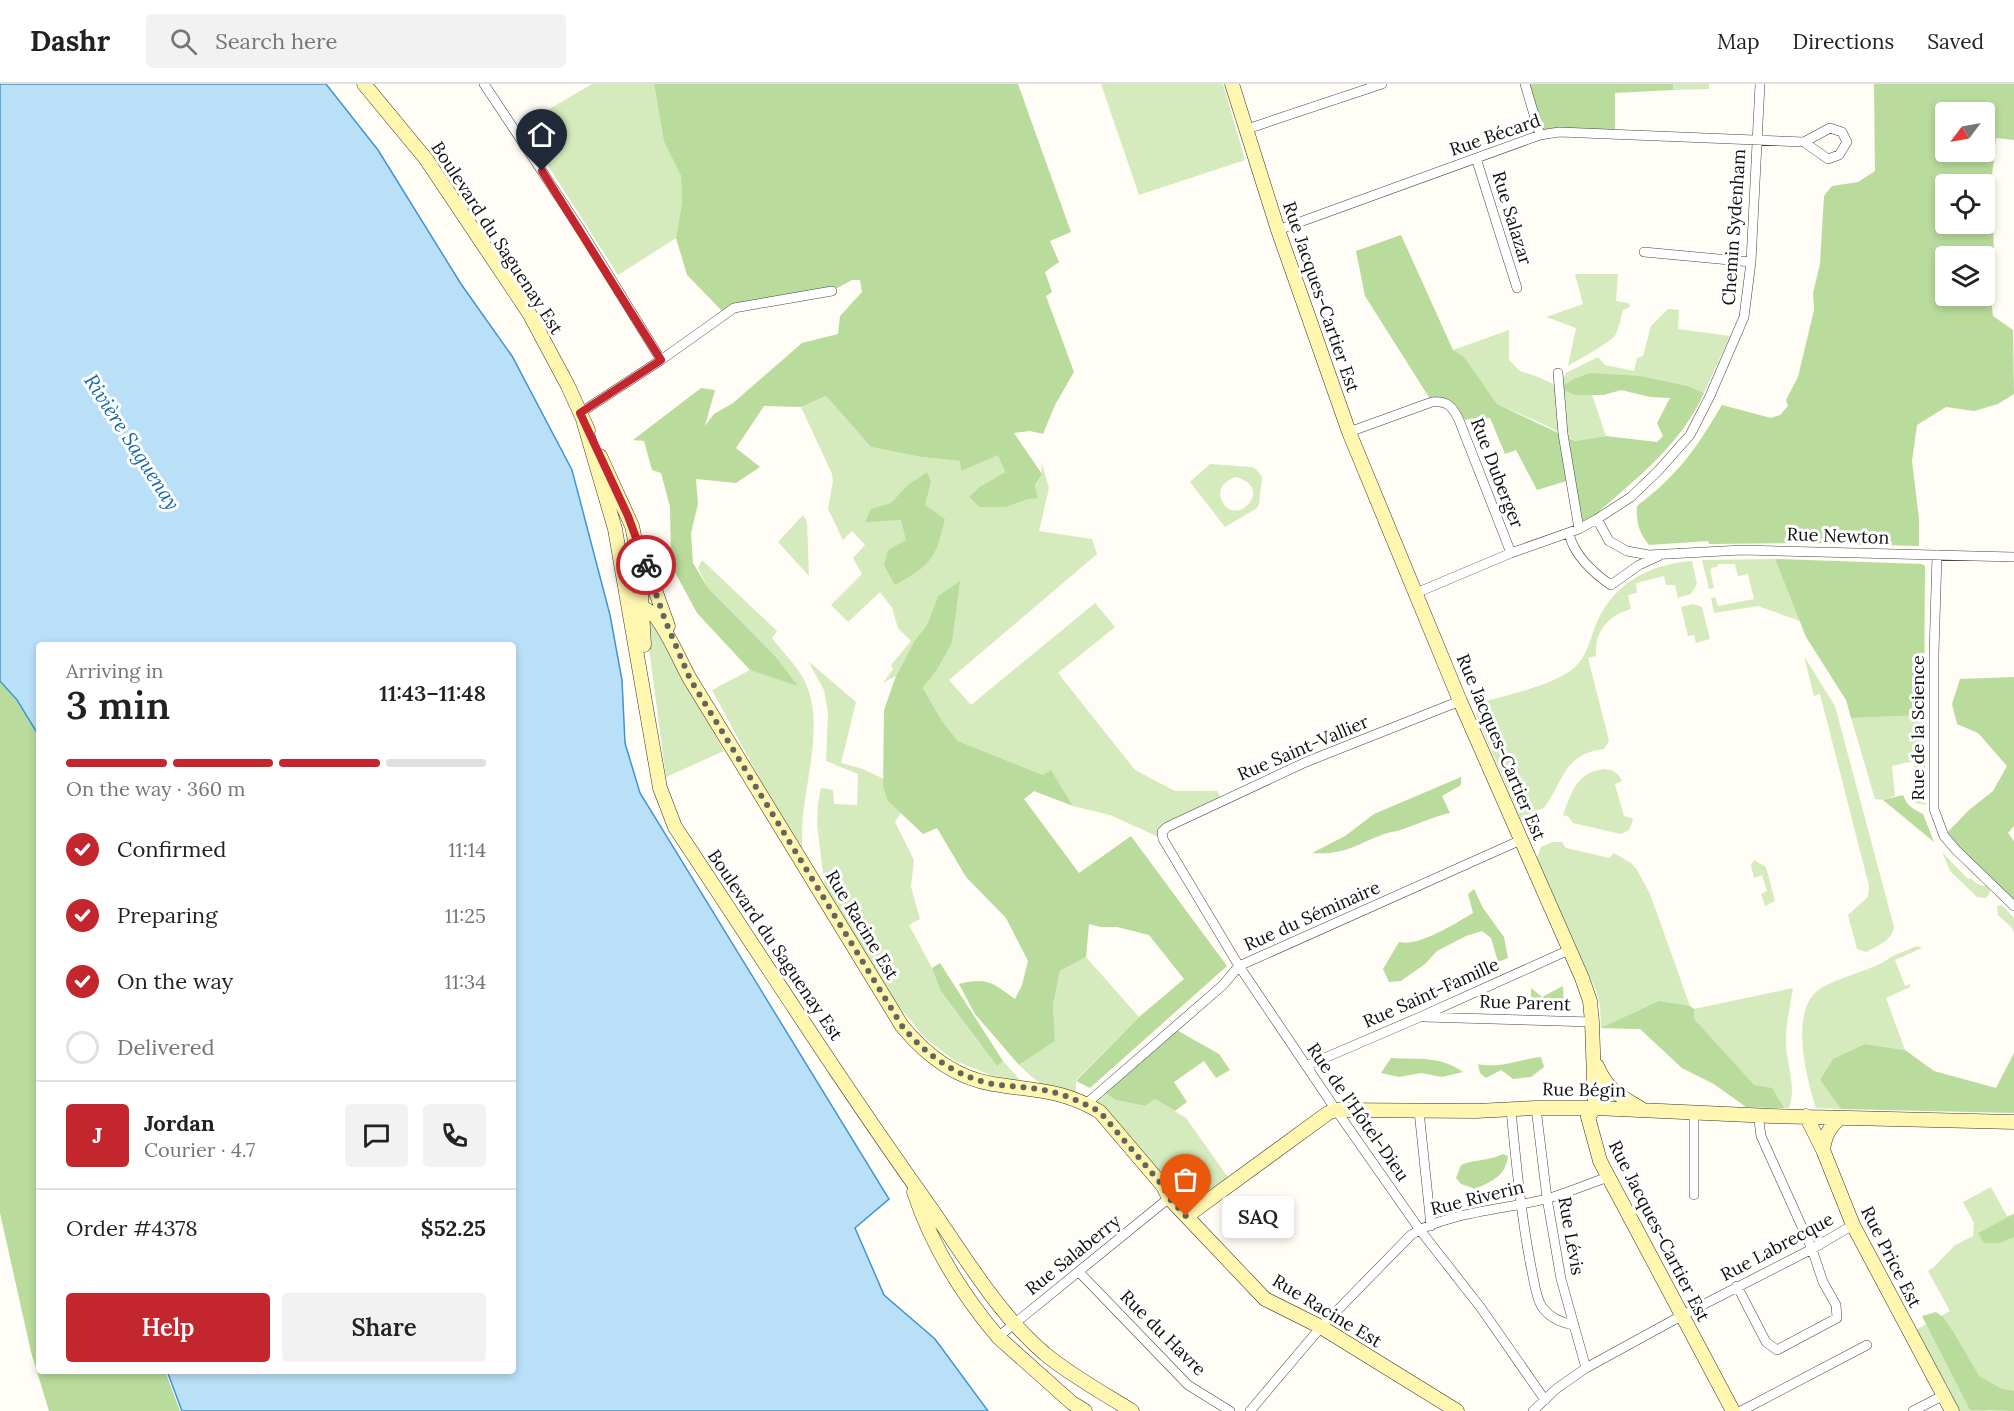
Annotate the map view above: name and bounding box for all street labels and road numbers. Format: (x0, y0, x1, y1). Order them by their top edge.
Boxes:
street label: Rue Bécard (1446, 108, 1544, 161)
street label: Boulevard du Saguenay Est (426, 137, 568, 339)
street label: Chemin Sydenham (1717, 148, 1750, 306)
street label: Rue Salazar (1487, 168, 1538, 268)
street label: Rue Jacques-Cartier Est (1278, 198, 1365, 395)
street label: Rue Duberger (1466, 415, 1529, 531)
street label: Rue Newton (1786, 522, 1890, 549)
street label: Rue Jacques-Cartier Est (1452, 650, 1551, 844)
street label: Rue de la Science (1906, 655, 1929, 801)
street label: Rue Saint-Vallier (1234, 710, 1372, 785)
street label: Boulevard du Saguenay Est (703, 845, 848, 1045)
street label: Rue Racine Est (821, 866, 904, 984)
street label: Rue du Séminaire (1240, 875, 1384, 956)
street label: Rue Saint-Famille (1359, 952, 1503, 1033)
street label: Rue Parent (1479, 989, 1571, 1016)
street label: Rue de l'Hôtel-Dieu (1302, 1038, 1415, 1186)
street label: Rue Bégin (1542, 1077, 1626, 1102)
street label: Rue Jacques-Cartier Est (1604, 1136, 1715, 1325)
street label: Rue Riverin (1428, 1175, 1526, 1220)
street label: Rue Lévis (1553, 1195, 1590, 1277)
street label: Rue Price Est (1856, 1202, 1927, 1311)
street label: Rue Labrecque (1716, 1207, 1837, 1286)
street label: Rue Salaberry (1020, 1209, 1125, 1300)
street label: Rue Racine Est (1268, 1269, 1386, 1352)
street label: Rue du Havre (1116, 1285, 1211, 1381)

